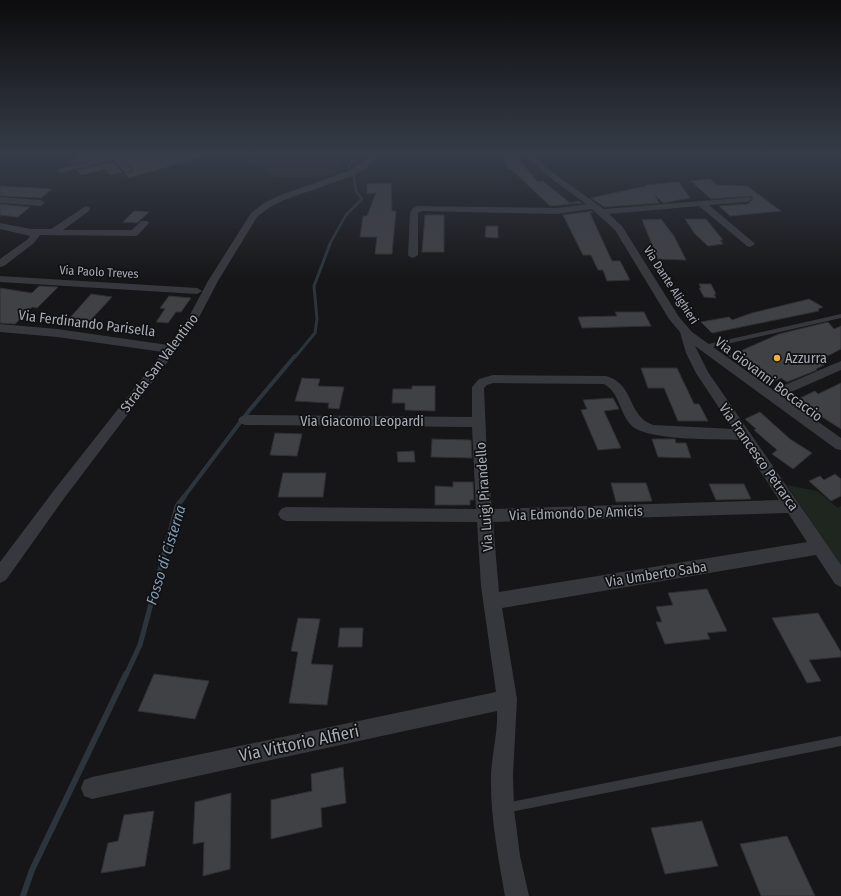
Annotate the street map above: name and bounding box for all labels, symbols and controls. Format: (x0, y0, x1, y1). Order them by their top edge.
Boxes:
street label: Via Dante Alighieri (641, 243, 701, 327)
street label: Via Paolo Treves (59, 263, 139, 281)
street label: Via Ferdinando Parisella (18, 307, 156, 340)
street label: Strada San Valentino (117, 311, 202, 416)
street label: Via Giovanni Boccaccio (712, 333, 826, 425)
place label: Azzurra (785, 350, 827, 367)
marker: Azzurra (772, 353, 782, 363)
street label: Via Francesco Petrarca (715, 400, 802, 514)
street label: Via Giacomo Leopardi (300, 413, 424, 430)
street label: Via Luigi Pirandello (472, 442, 497, 552)
water label: Fosso di Cisterna (142, 503, 190, 607)
street label: Via Edmondo De Amicis (509, 503, 643, 524)
street label: Via Umberto Saba (604, 558, 708, 591)
street label: Via Vittorio Alfieri (237, 721, 361, 766)

